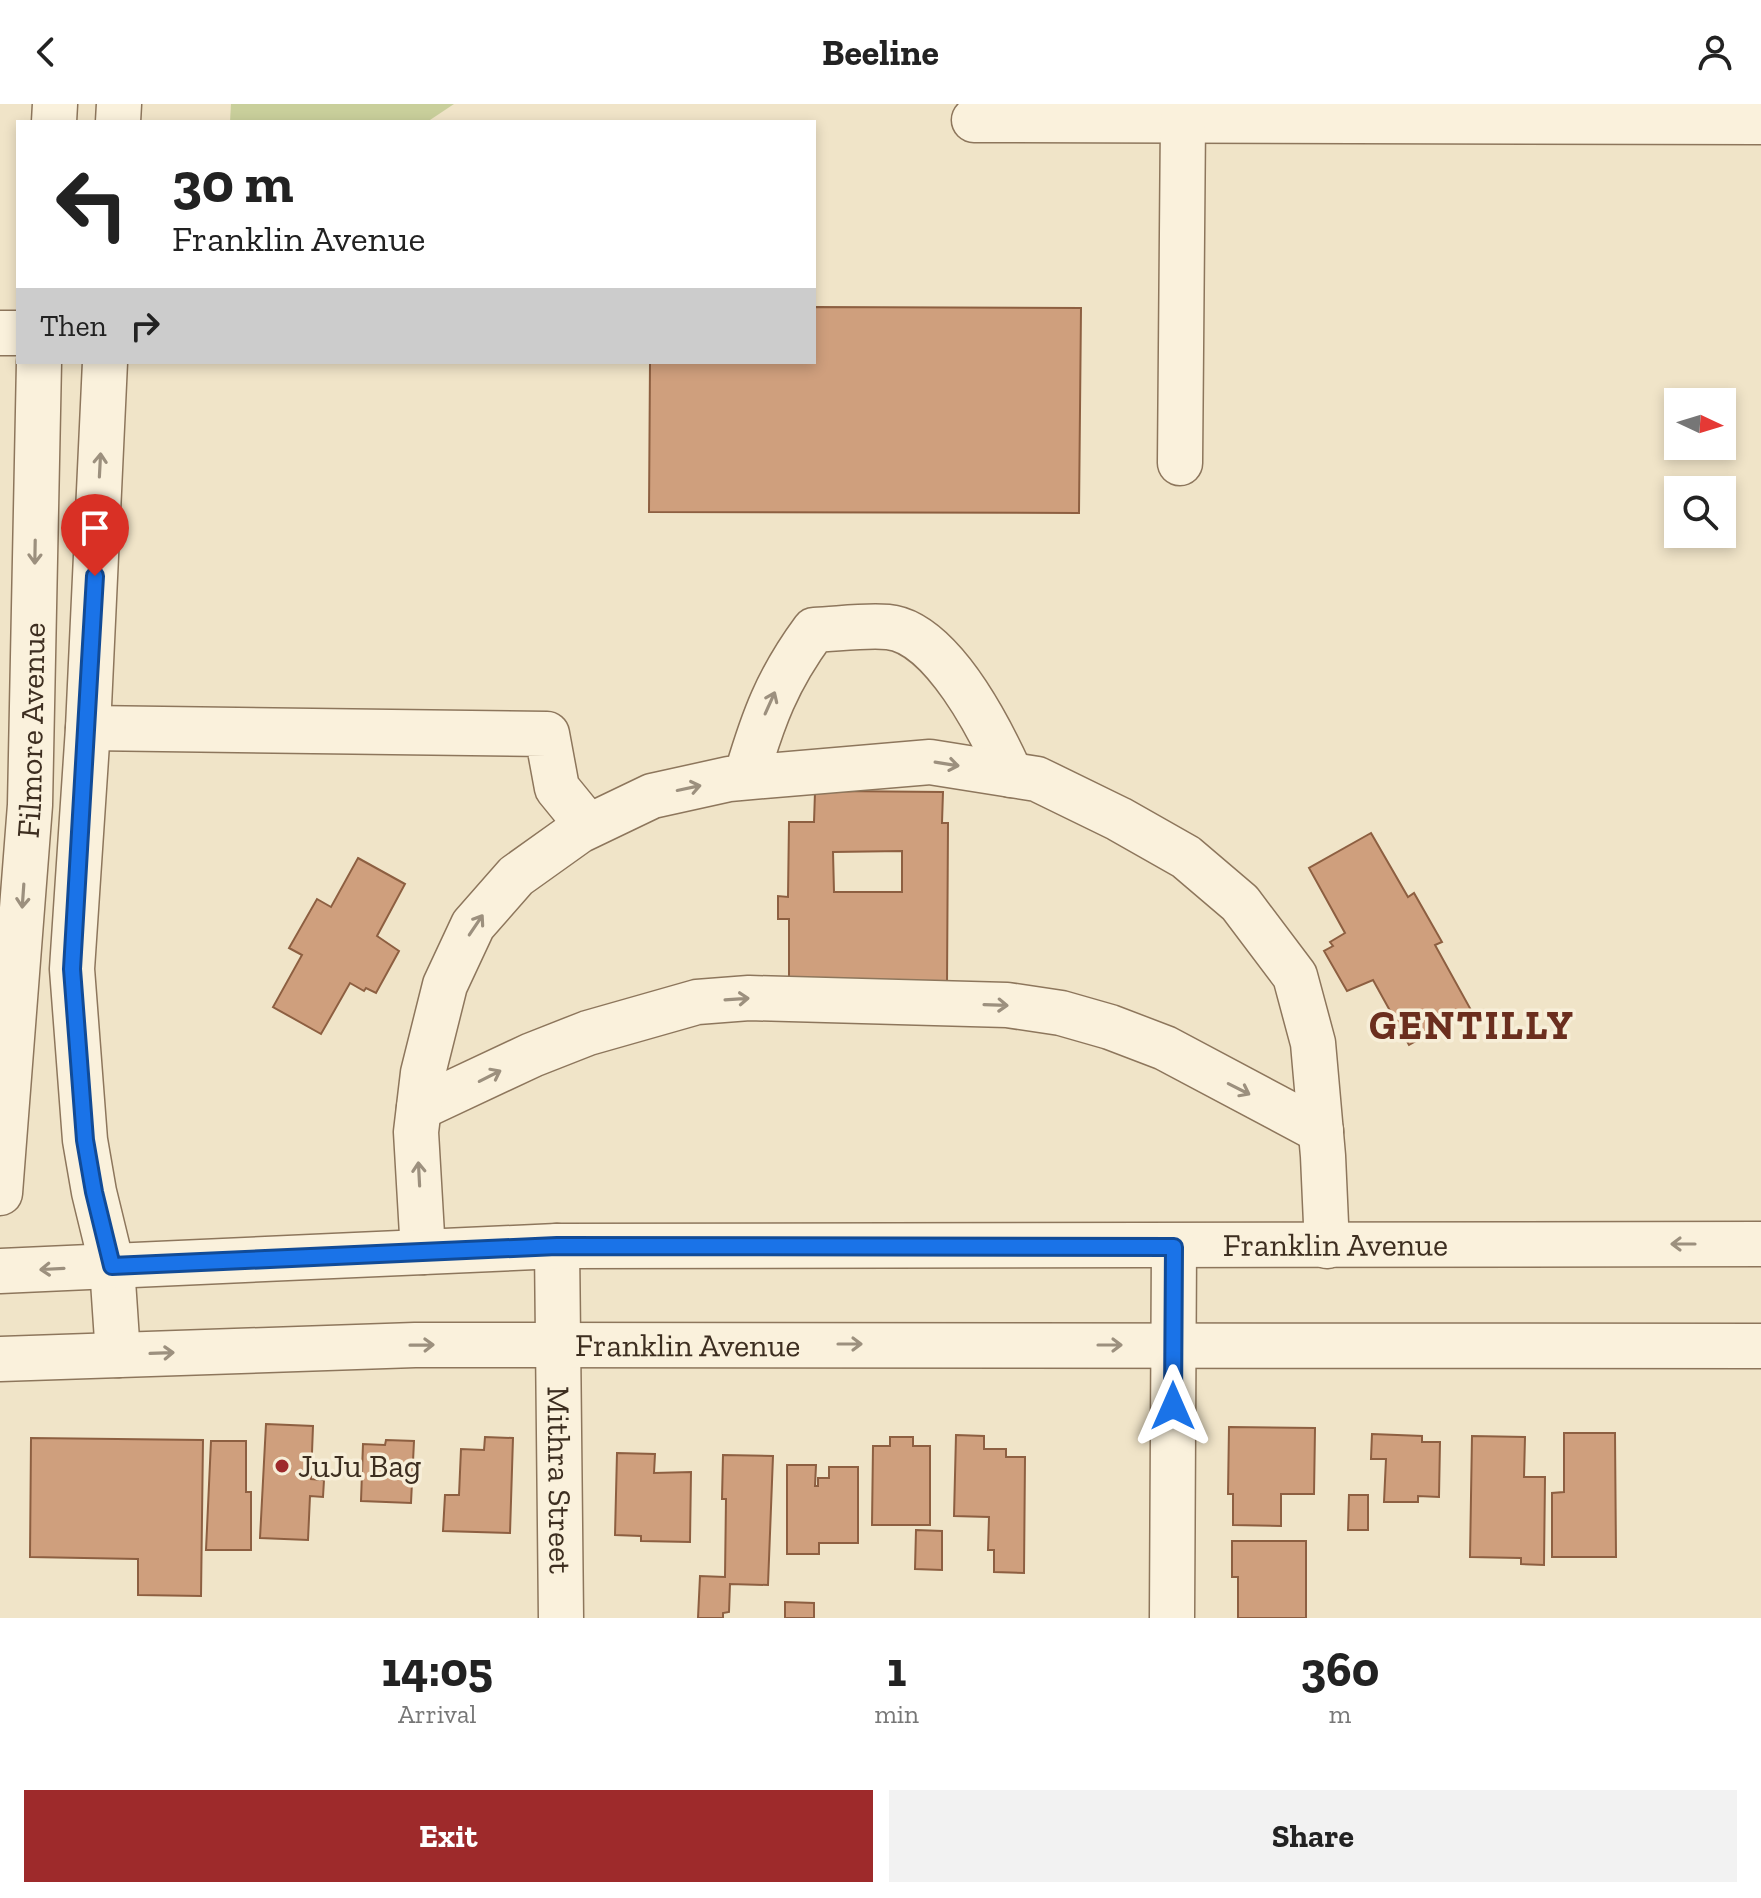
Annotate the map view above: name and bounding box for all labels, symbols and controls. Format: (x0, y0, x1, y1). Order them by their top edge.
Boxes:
icon: back (24, 30, 68, 74)
icon: person (1693, 30, 1737, 74)
text: Beeline (822, 31, 939, 74)
text: 30 m (172, 149, 294, 216)
icon: left (40, 152, 144, 256)
text: Franklin Avenue (172, 217, 425, 260)
icon: right (123, 304, 167, 348)
text: Then (40, 308, 107, 344)
north arrow (1664, 388, 1736, 460)
map controls (1664, 388, 1736, 548)
one-way arrow (93, 452, 108, 479)
button: search (1664, 476, 1736, 548)
pin (61, 494, 129, 576)
icon: arrive (73, 506, 117, 550)
one-way arrow (27, 538, 43, 565)
street label: Filmore Avenue (9, 622, 53, 839)
one-way arrow (763, 691, 778, 715)
one-way arrow (934, 758, 959, 773)
one-way arrow (676, 780, 701, 795)
one-way arrow (15, 882, 30, 909)
one-way arrow (467, 915, 484, 937)
one-way arrow (723, 991, 749, 1006)
one-way arrow (982, 997, 1009, 1012)
district label: GENTILLY (1369, 1001, 1575, 1049)
one-way arrow (477, 1068, 501, 1083)
one-way arrow (1227, 1082, 1251, 1098)
one-way arrow (411, 1161, 426, 1188)
street label: Franklin Avenue (1223, 1226, 1448, 1264)
one-way arrow (1670, 1236, 1697, 1252)
one-way arrow (39, 1262, 66, 1277)
street label: Franklin Avenue (575, 1326, 800, 1364)
one-way arrow (836, 1336, 863, 1352)
one-way arrow (408, 1337, 435, 1353)
one-way arrow (1096, 1338, 1123, 1353)
one-way arrow (148, 1346, 175, 1361)
position arrow (1131, 1364, 1215, 1448)
street label: Mithra Street (540, 1386, 580, 1574)
place label: JuJu Bag (298, 1447, 421, 1485)
marker: JuJu Bag (273, 1457, 291, 1475)
text: 14:05 (382, 1641, 493, 1698)
text: 1 (887, 1641, 906, 1698)
text: 360 (1301, 1641, 1379, 1698)
text: Arrival (398, 1698, 476, 1730)
text: min (874, 1698, 919, 1730)
text: m (1329, 1698, 1351, 1730)
button: Exit (24, 1790, 873, 1882)
button: Share (889, 1790, 1737, 1882)

